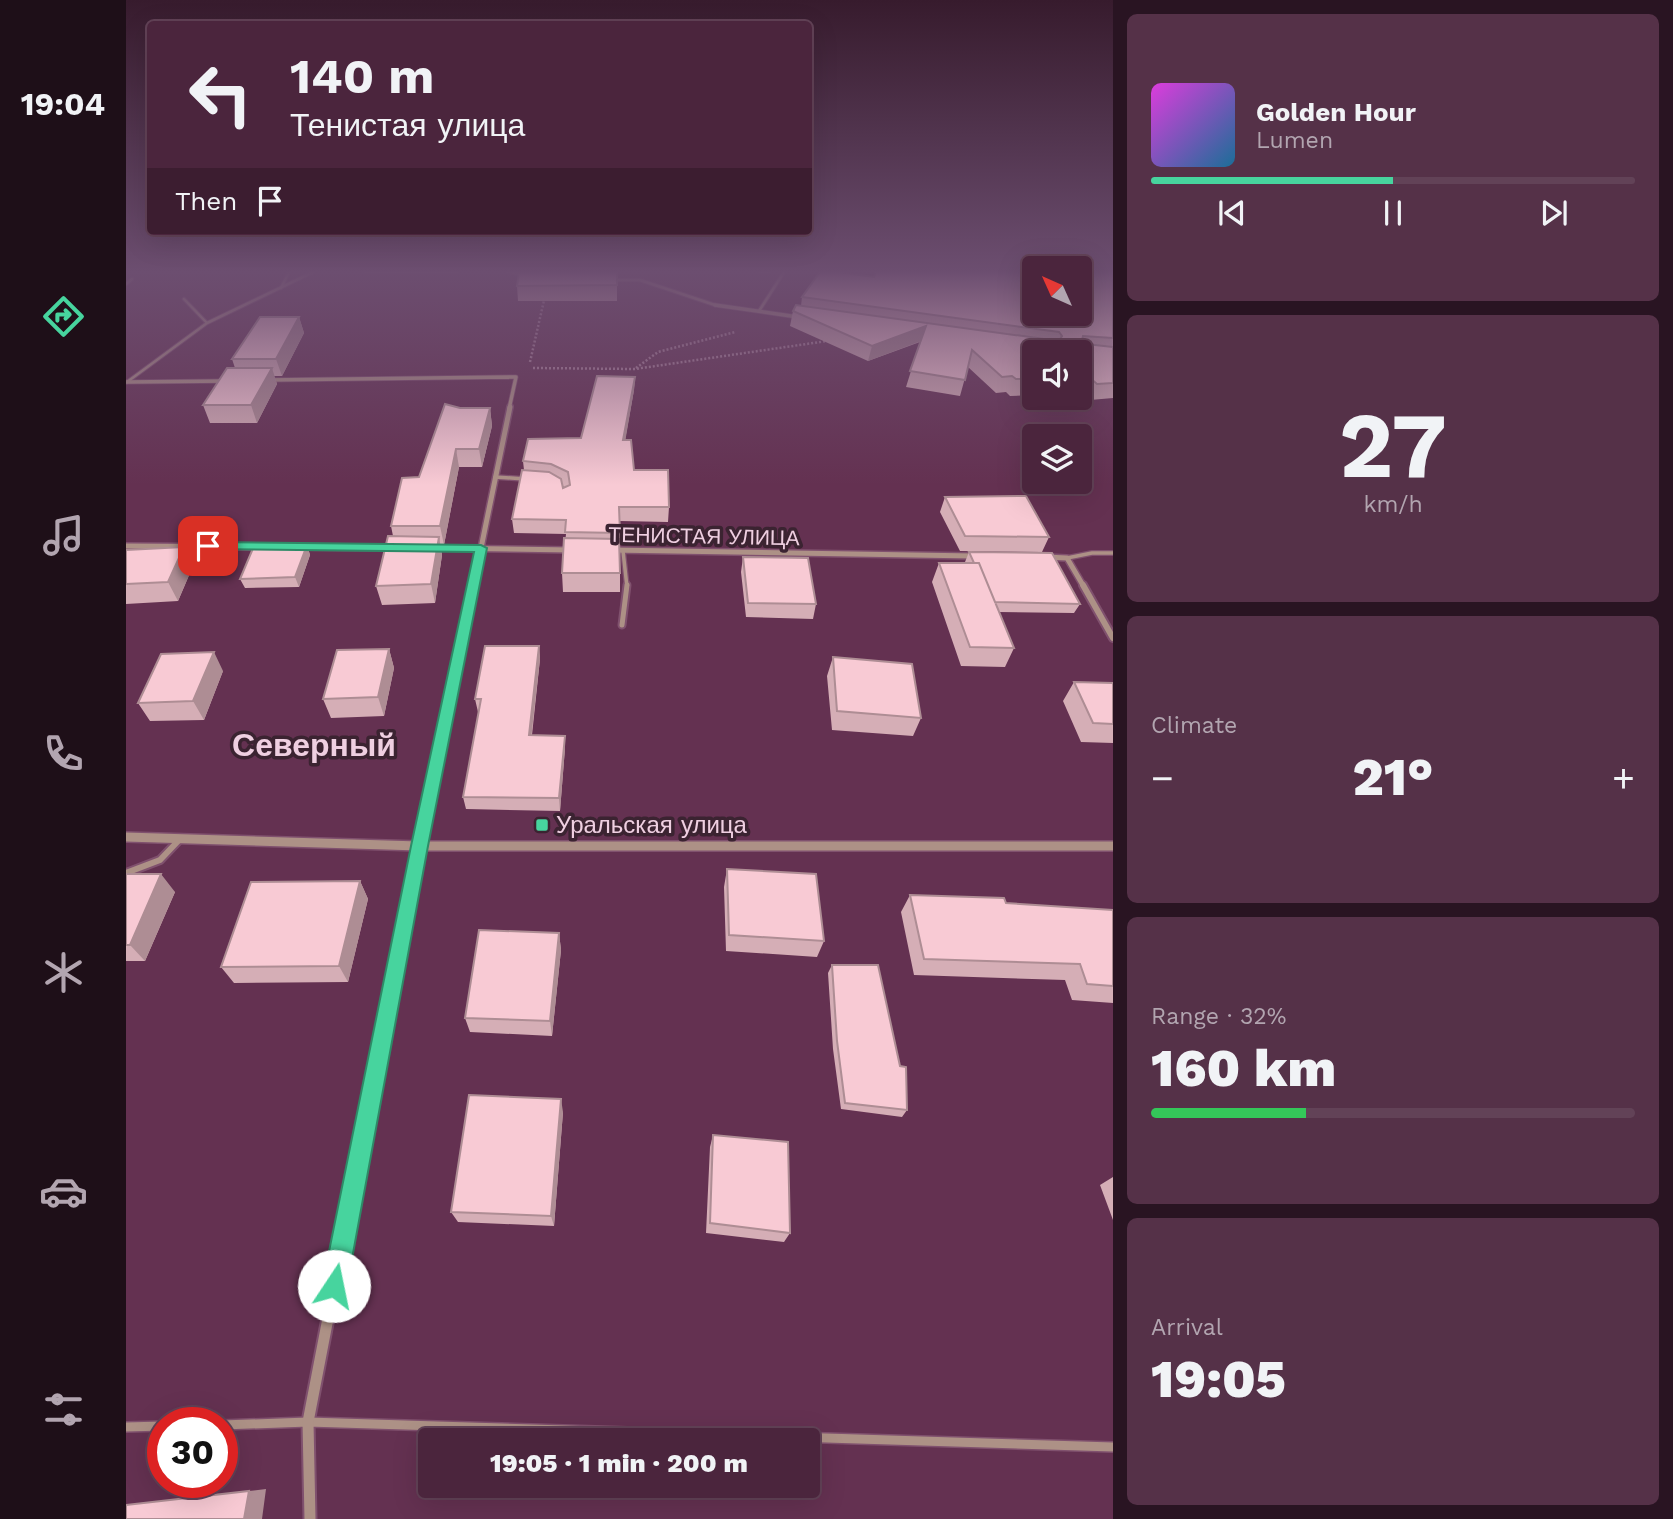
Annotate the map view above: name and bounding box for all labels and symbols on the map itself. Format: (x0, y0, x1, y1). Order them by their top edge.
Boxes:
north arrow (1022, 256, 1092, 326)
pin (178, 516, 238, 576)
street label: ТЕНИСТАЯ УЛИЦА (608, 522, 800, 550)
district label: Северный (232, 726, 396, 764)
place label: Уральская улица (556, 811, 748, 839)
marker: Уральская улица (534, 817, 550, 833)
position arrow (297, 1249, 371, 1323)
speed limit sign: 30 (147, 1407, 238, 1498)

